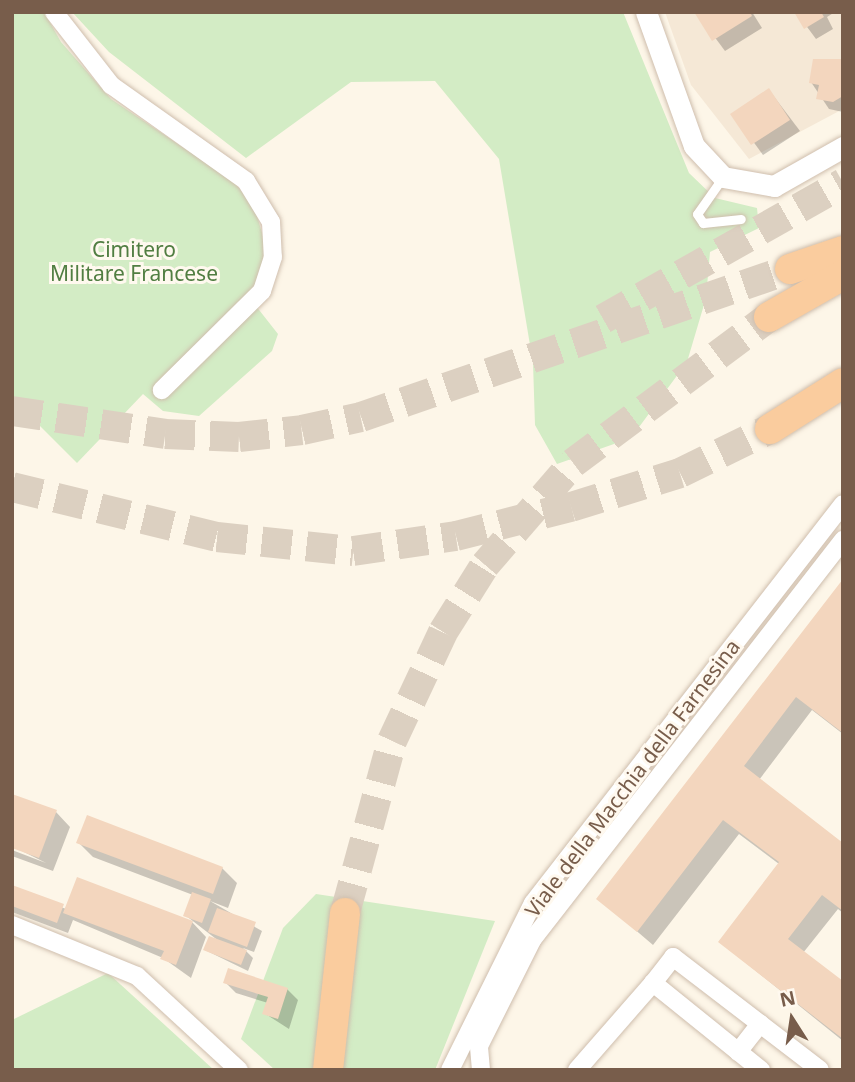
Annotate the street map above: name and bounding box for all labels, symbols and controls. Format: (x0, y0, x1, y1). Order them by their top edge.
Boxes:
park label: Cimitero Militare Francese (50, 236, 218, 286)
street label: Viale della Macchia della Farnesina (519, 634, 745, 922)
north arrow (757, 984, 827, 1054)
text: N (777, 984, 798, 1013)

